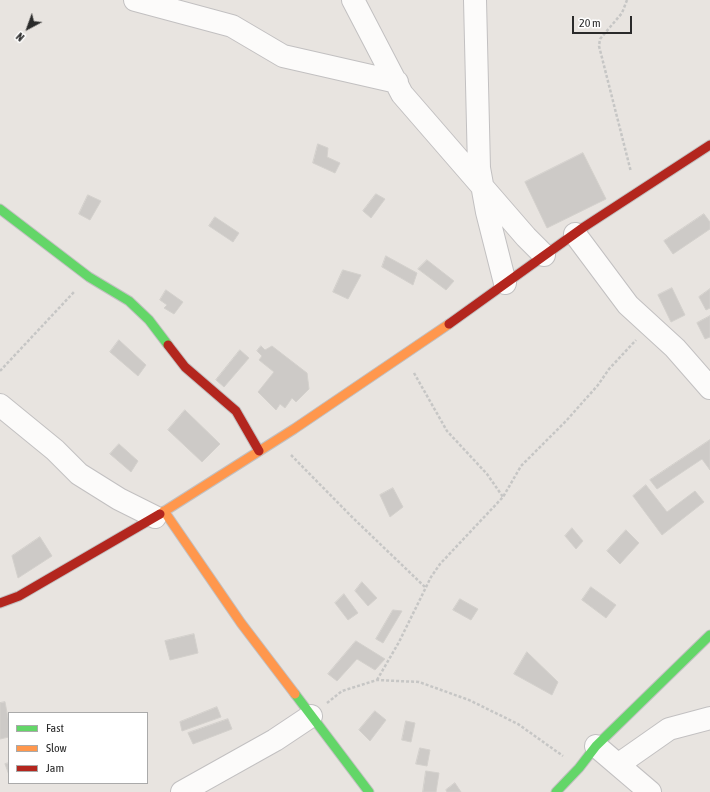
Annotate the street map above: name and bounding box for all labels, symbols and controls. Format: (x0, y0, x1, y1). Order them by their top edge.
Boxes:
north arrow (8, 8, 48, 48)
scale bar (574, 8, 634, 34)
text: 20 m (579, 16, 601, 30)
text: N (14, 30, 27, 44)
legend (8, 712, 148, 784)
text: Fast (46, 721, 64, 735)
text: Slow (46, 741, 67, 755)
text: Jam (46, 761, 64, 775)

